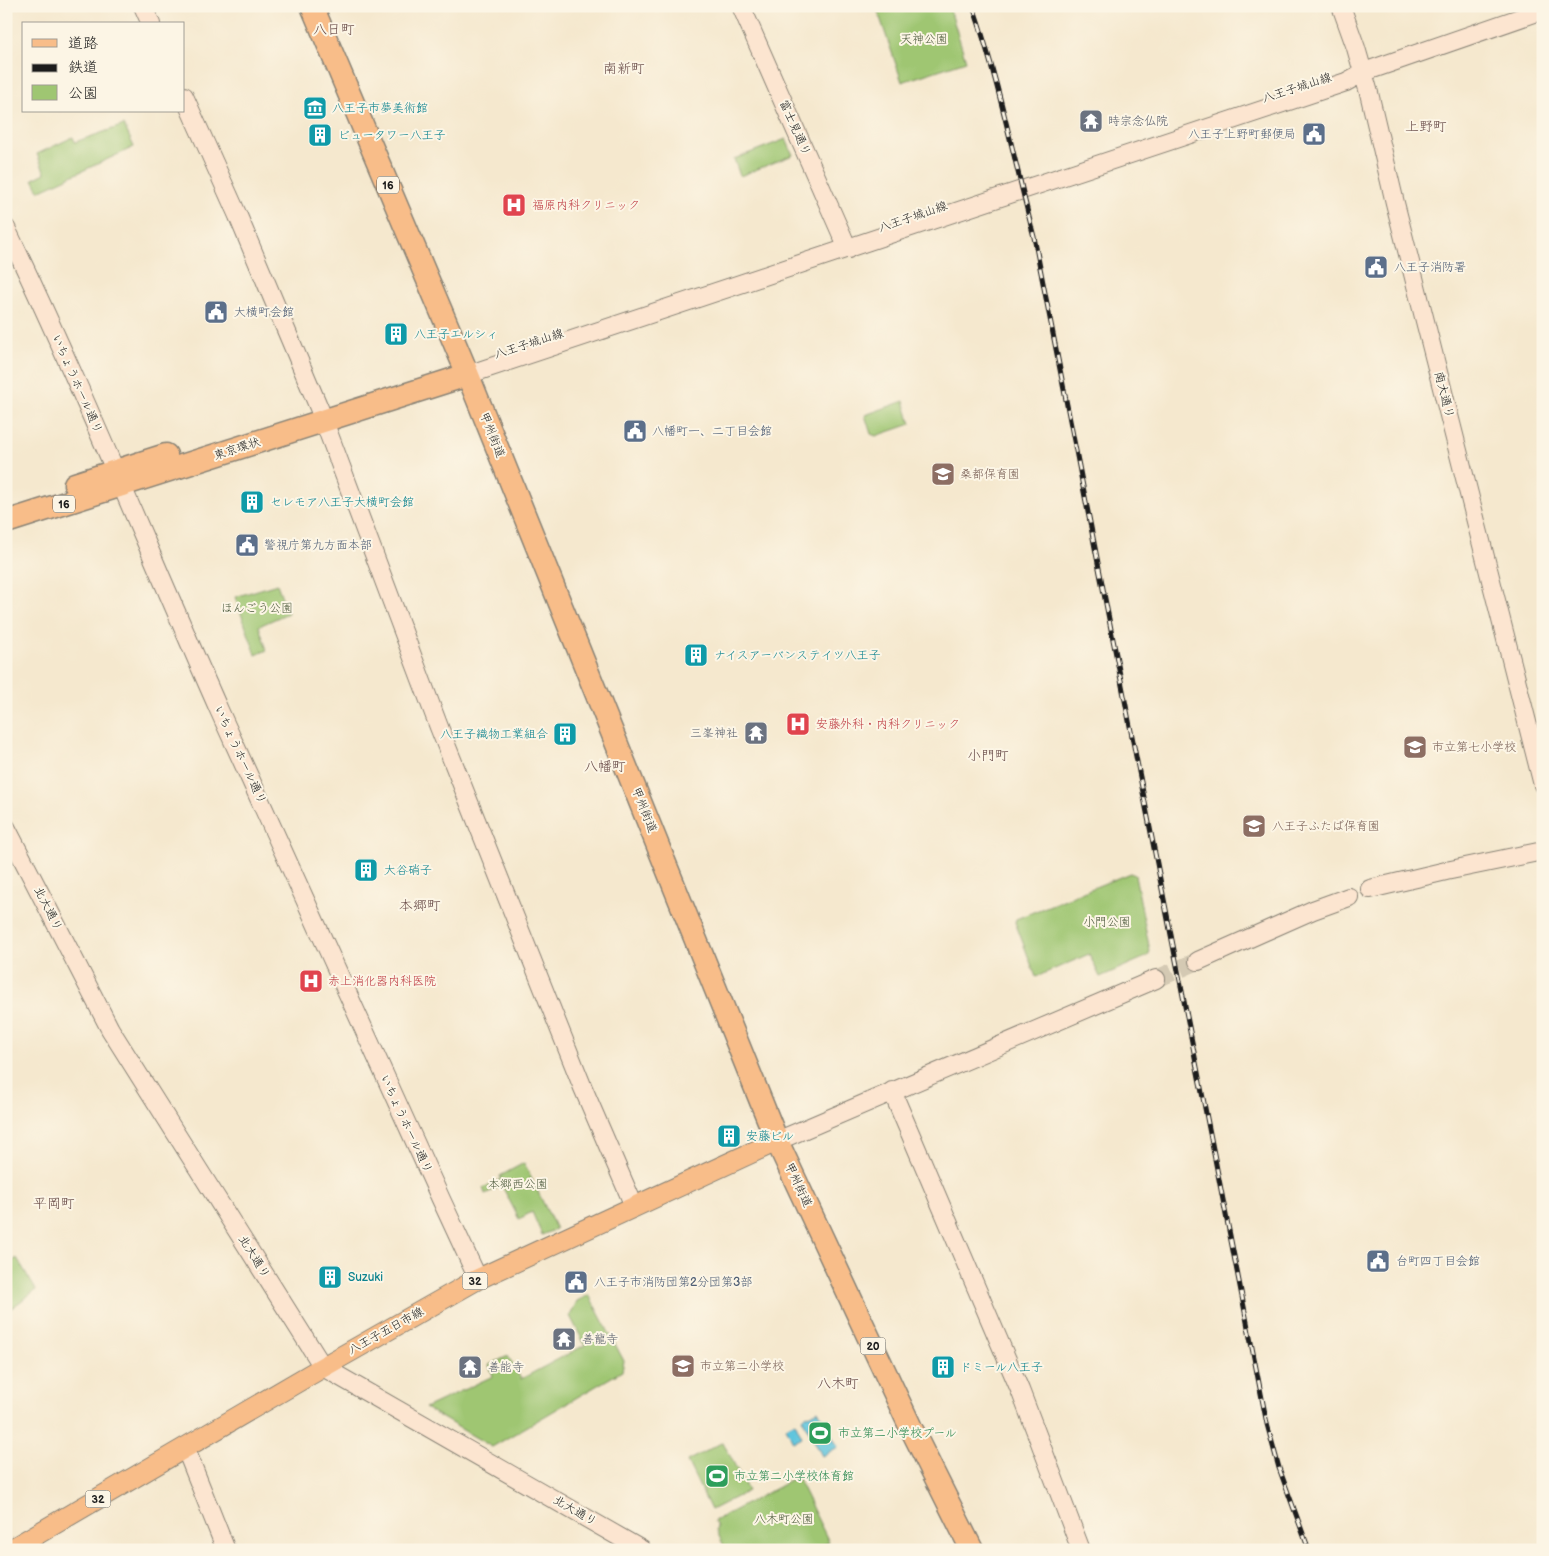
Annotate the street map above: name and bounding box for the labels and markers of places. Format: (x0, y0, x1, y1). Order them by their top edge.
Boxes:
museum icon: 八王子市夢美術館 (302, 95, 328, 121)
place label: 八王子市夢美術館 (332, 101, 428, 116)
temple icon: 時宗念仏院 (1078, 108, 1104, 134)
place label: 時宗念仏院 (1108, 114, 1168, 129)
public building icon: 八王子上野町郵便局 (1301, 121, 1327, 147)
building icon: ビュータワー八王子 (307, 122, 333, 148)
place label: 八王子上野町郵便局 (1188, 127, 1296, 142)
place label: ビュータワー八王子 (338, 128, 446, 143)
hospital icon: 福原内科クリニック (501, 192, 527, 218)
place label: 福原内科クリニック (532, 198, 640, 213)
public building icon: 八王子消防署 (1363, 254, 1389, 280)
place label: 八王子消防署 (1394, 260, 1466, 275)
public building icon: 大横町会館 (203, 299, 229, 325)
place label: 大横町会館 (234, 305, 294, 320)
building icon: 八王子エルシィ (383, 321, 409, 347)
place label: 八王子エルシィ (414, 327, 498, 342)
public building icon: 八幡町一、二丁目会館 (622, 418, 648, 444)
place label: 八幡町一、二丁目会館 (652, 424, 772, 439)
school or university icon: 桑都保育園 (930, 461, 956, 487)
place label: 桑都保育園 (960, 467, 1020, 482)
building icon: セレモア八王子大横町会館 (239, 489, 265, 515)
place label: セレモア八王子大横町会館 (270, 495, 414, 510)
public building icon: 警視庁第九方面本部 (234, 532, 260, 558)
place label: 警視庁第九方面本部 (264, 538, 372, 553)
building icon: ナイスアーバンステイツ八王子 (683, 642, 709, 668)
place label: ナイスアーバンステイツ八王子 (714, 648, 881, 663)
hospital icon: 安藤外科・内科クリニック (785, 711, 811, 737)
place label: 安藤外科・内科クリニック (816, 717, 960, 732)
temple icon: 三峯神社 (743, 720, 769, 746)
building icon: 八王子織物工業組合 (552, 721, 578, 747)
place label: 三峯神社 (690, 726, 738, 741)
place label: 八王子織物工業組合 (440, 727, 548, 742)
school or university icon: 市立第七小学校 (1402, 734, 1428, 760)
place label: 市立第七小学校 (1432, 740, 1516, 755)
school or university icon: 八王子ふたば保育園 (1241, 813, 1267, 839)
place label: 八王子ふたば保育園 (1272, 819, 1380, 834)
building icon: 大谷硝子 (353, 857, 379, 883)
place label: 大谷硝子 (384, 863, 432, 878)
hospital icon: 赤上消化器内科医院 (298, 968, 324, 994)
place label: 赤上消化器内科医院 (328, 974, 436, 989)
building icon: 安藤ビル (716, 1123, 742, 1149)
place label: 安藤ビル (746, 1129, 794, 1144)
public building icon: 台町四丁目会館 (1365, 1248, 1391, 1274)
place label: 台町四丁目会館 (1396, 1254, 1480, 1269)
building icon: Suzuki (317, 1264, 343, 1290)
public building icon: 八王子市消防団第2分団第3部 (563, 1269, 589, 1295)
place label: Suzuki (348, 1270, 383, 1285)
place label: 八王子市消防団第2分団第3部 (594, 1275, 752, 1290)
temple icon: 善龍寺 (551, 1326, 577, 1352)
place label: 善龍寺 (582, 1332, 618, 1347)
school or university icon: 市立第二小学校 (670, 1353, 696, 1379)
temple icon: 善能寺 (457, 1354, 483, 1380)
building icon: ドミール八王子 (930, 1354, 956, 1380)
place label: 市立第二小学校 (700, 1359, 784, 1374)
place label: 善能寺 (488, 1360, 524, 1375)
place label: ドミール八王子 (960, 1360, 1043, 1375)
sports icon: 市立第二小学校プール (807, 1420, 833, 1446)
place label: 市立第二小学校プール (838, 1426, 957, 1441)
sports icon: 市立第二小学校体育館 (704, 1463, 730, 1489)
place label: 市立第二小学校体育館 (734, 1469, 854, 1484)

